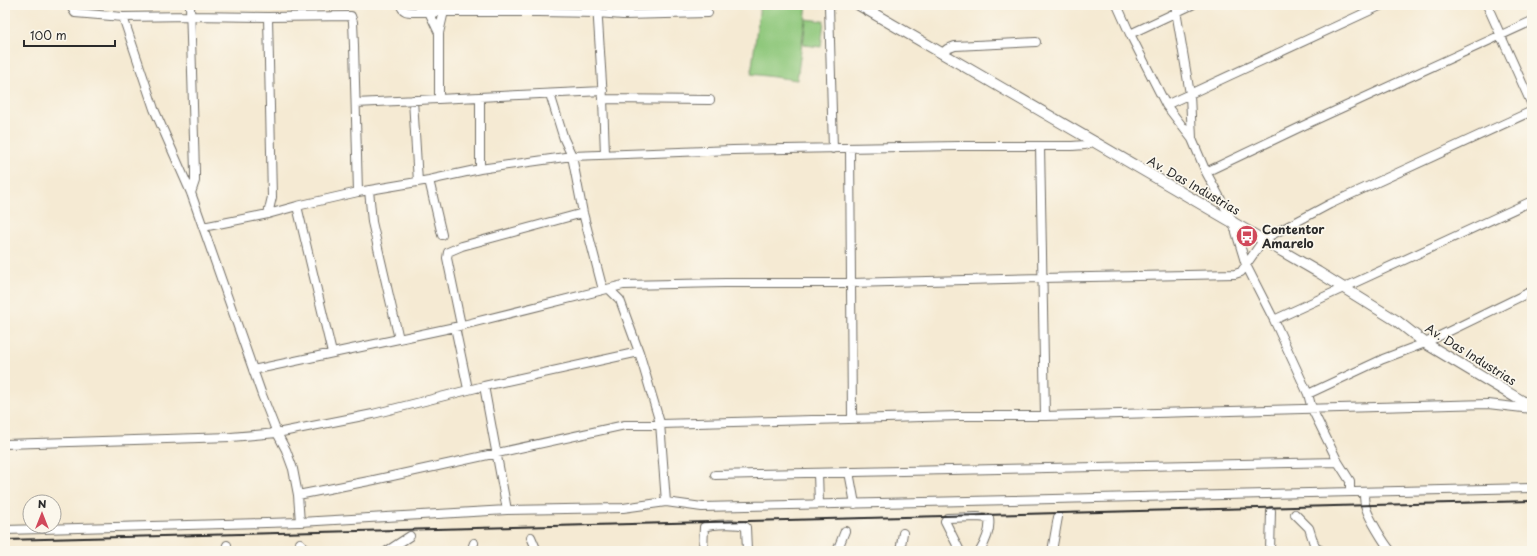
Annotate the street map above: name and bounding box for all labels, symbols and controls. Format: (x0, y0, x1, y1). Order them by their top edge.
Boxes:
scale bar (24, 22, 115, 48)
text: 100 m (30, 26, 67, 44)
street label: Av. Das Industrias (1144, 151, 1244, 219)
place label: Contentor Amarelo (1261, 220, 1325, 252)
bus stop icon: Contentor Amarelo (1234, 223, 1260, 249)
street label: Av. Das Industrias (1422, 319, 1520, 390)
north arrow (22, 494, 62, 534)
text: N (38, 495, 47, 512)

